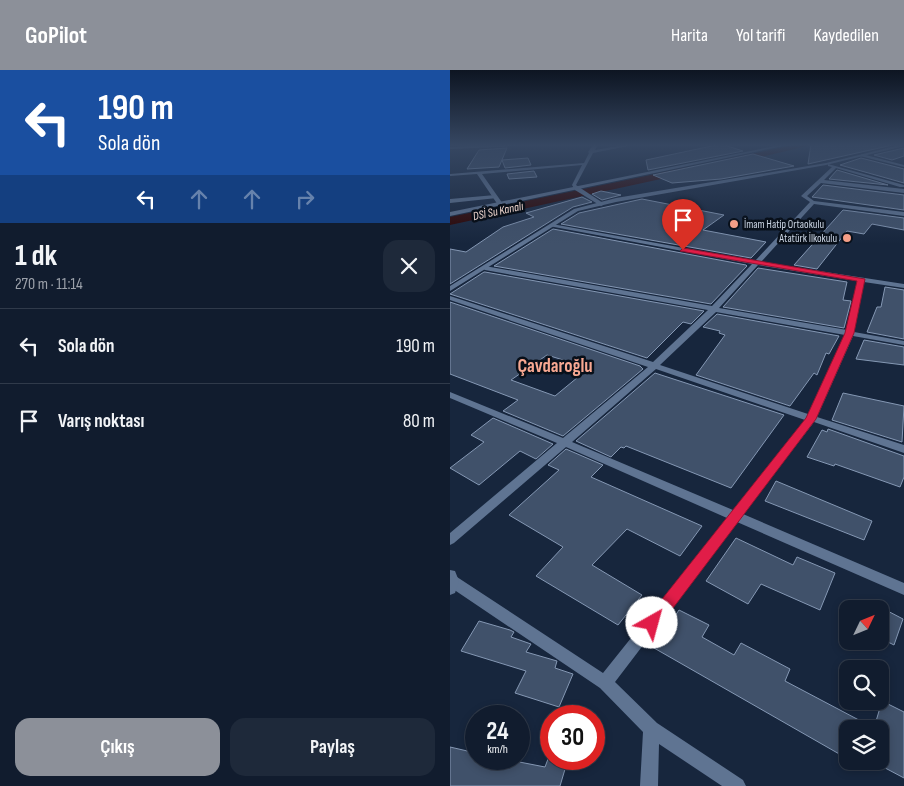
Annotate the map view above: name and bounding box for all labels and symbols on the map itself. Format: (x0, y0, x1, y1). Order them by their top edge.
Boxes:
water label: DSİ Su Kanalı (472, 199, 525, 224)
pin (662, 199, 704, 250)
place label: İmam Hatip Ortaokulu (744, 217, 825, 231)
marker: İmam Hatip Ortaokulu (728, 218, 740, 230)
place label: Atatürk İlkokulu (778, 231, 837, 245)
marker: Atatürk İlkokulu (841, 232, 853, 244)
district label: Çavdaroğlu (517, 355, 593, 378)
position arrow (625, 596, 677, 648)
north arrow (839, 600, 889, 650)
speed limit sign: 30 (540, 705, 605, 770)

